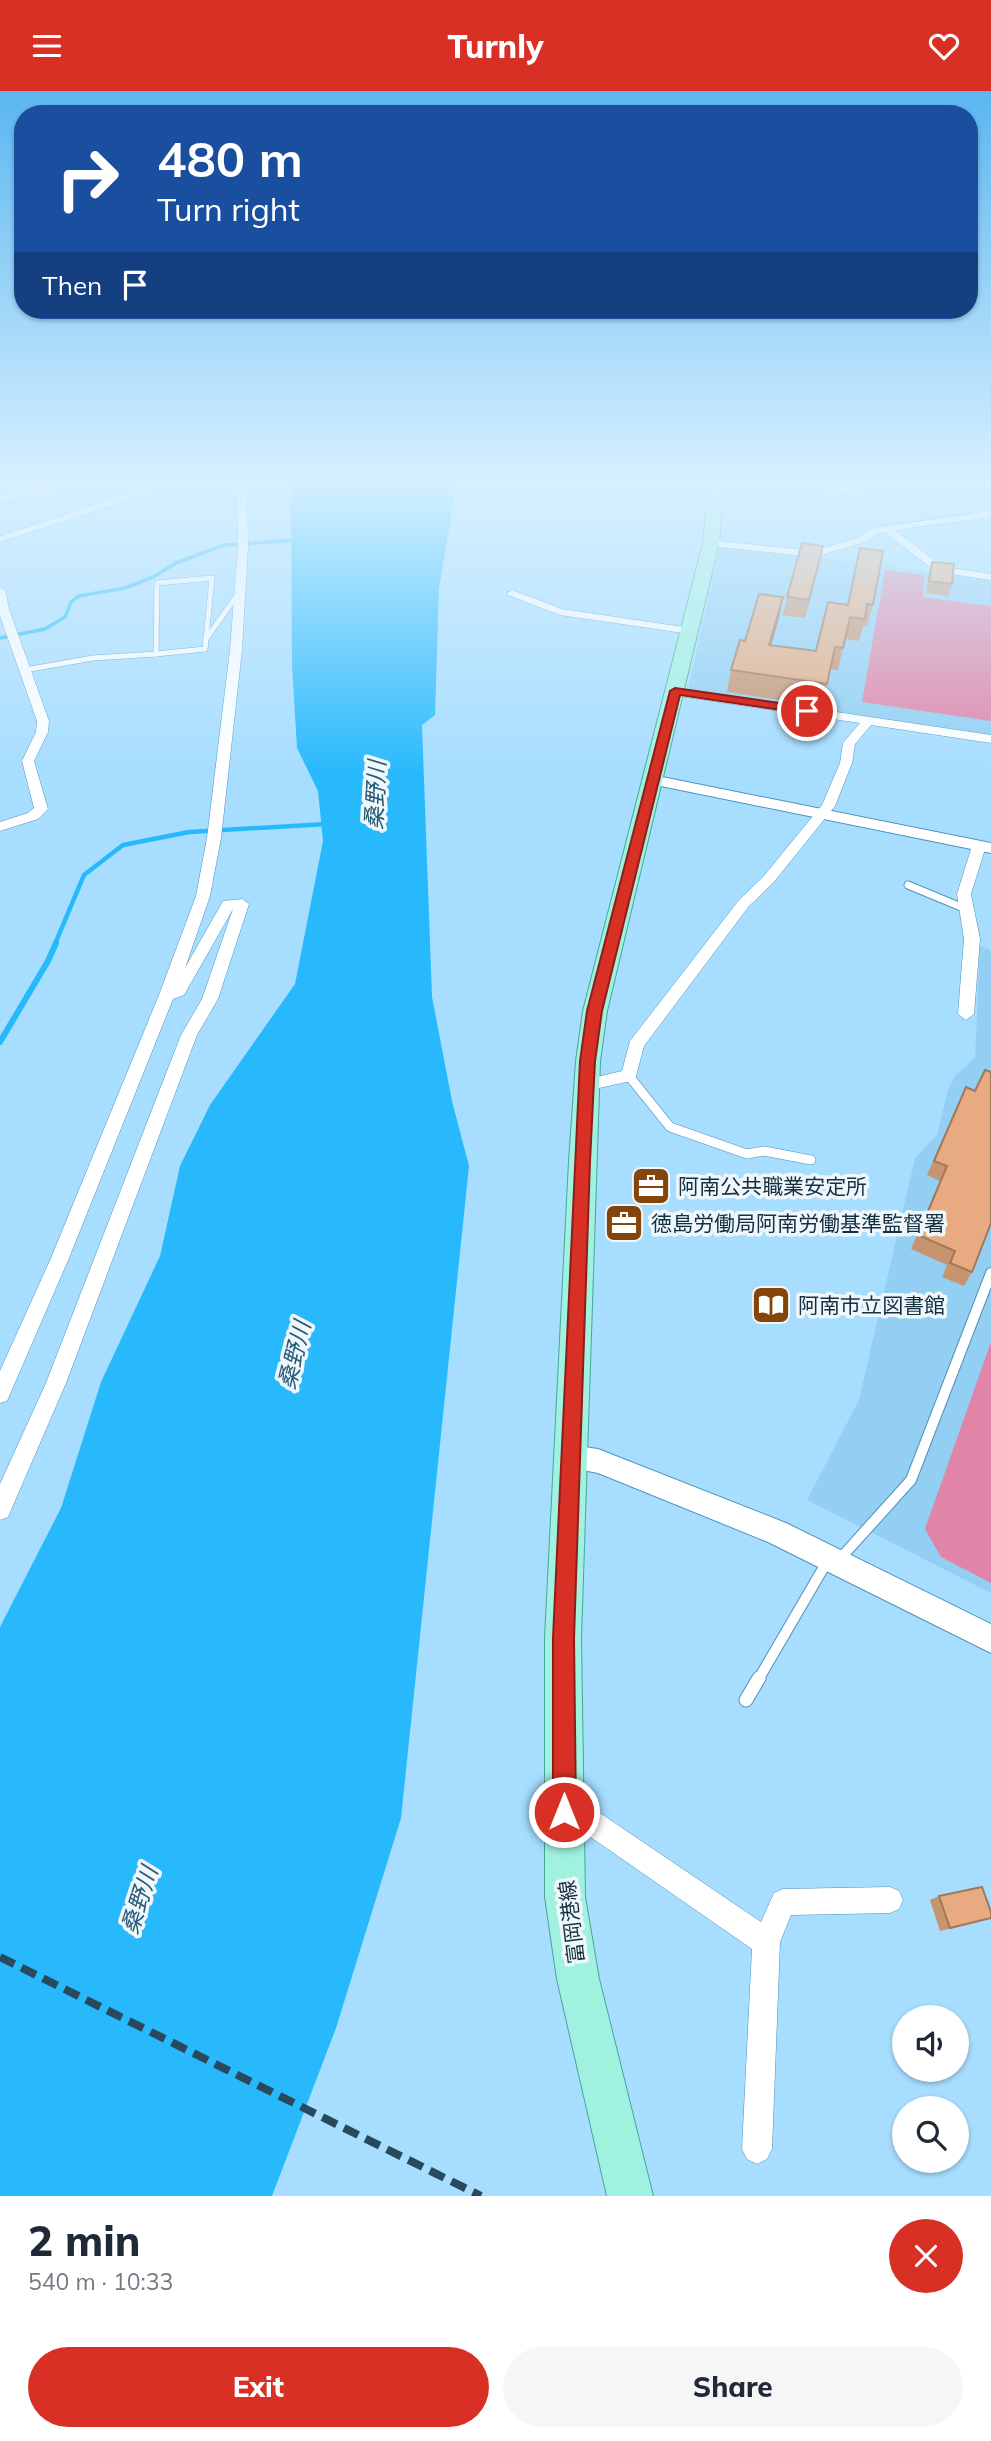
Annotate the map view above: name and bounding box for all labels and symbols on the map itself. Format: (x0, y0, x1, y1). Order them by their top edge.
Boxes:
pin (777, 681, 837, 741)
water label: 桑野川 (359, 757, 391, 830)
office icon: 阿南公共職業安定所 (630, 1165, 672, 1207)
place label: 阿南公共職業安定所 (678, 1173, 867, 1199)
office icon: 徳島労働局阿南労働基準監督署 (603, 1202, 645, 1244)
place label: 徳島労働局阿南労働基準監督署 (651, 1210, 945, 1236)
library icon: 阿南市立図書館 (750, 1284, 792, 1326)
place label: 阿南市立図書館 (798, 1292, 945, 1318)
water label: 桑野川 (272, 1315, 317, 1392)
position arrow (527, 1775, 601, 1849)
water label: 桑野川 (115, 1860, 164, 1937)
street label: 富岡港線 (553, 1879, 589, 1965)

